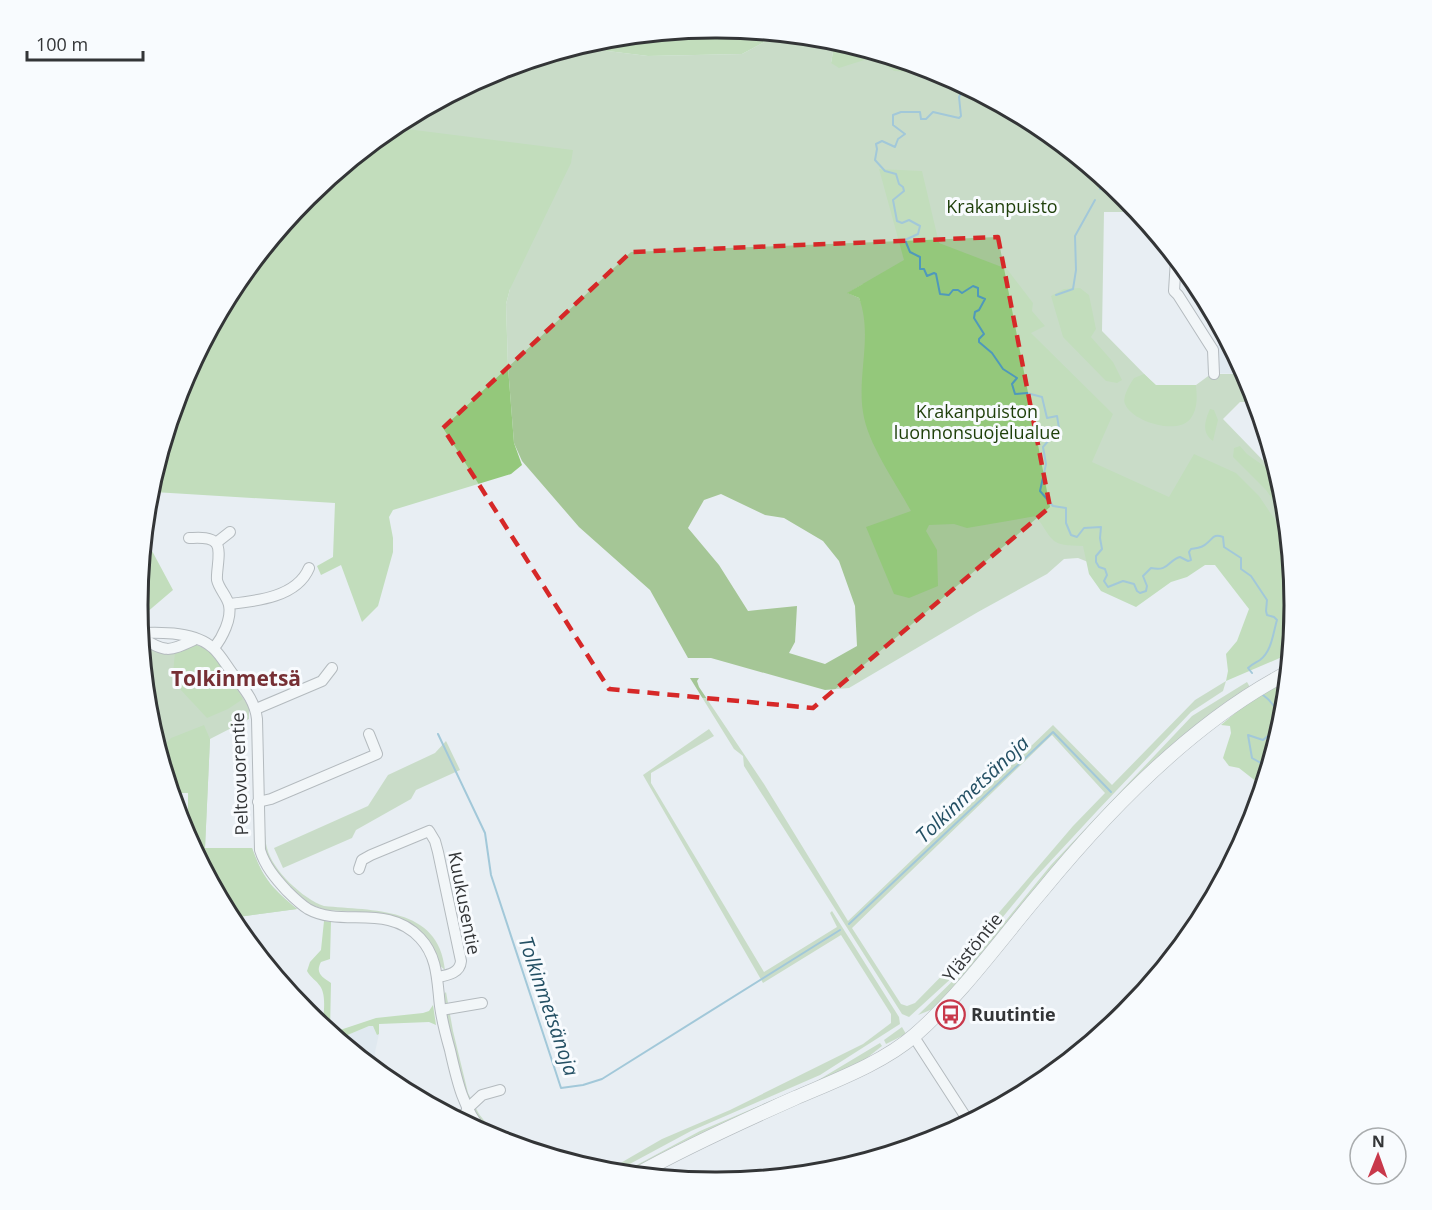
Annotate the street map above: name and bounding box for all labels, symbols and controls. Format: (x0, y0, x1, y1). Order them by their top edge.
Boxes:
scale bar (27, 24, 142, 62)
text: 100 m (36, 32, 88, 56)
park label: Krakanpuisto (946, 194, 1058, 218)
park label: Krakanpuiston luonnonsuojelualue (894, 399, 1060, 444)
district label: Tolkinmetsä (171, 664, 301, 692)
street label: Peltovuorentie (225, 712, 253, 836)
water label: Tolkinmetsänoja (910, 729, 1034, 849)
street label: Kuukusentie (443, 849, 487, 957)
street label: Ylästöntie (937, 907, 1007, 987)
water label: Tolkinmetsänoja (513, 933, 585, 1079)
bus stop icon: Ruutintie (934, 998, 966, 1030)
place label: Ruutintie (971, 1002, 1056, 1026)
north arrow (1348, 1126, 1408, 1186)
text: N (1372, 1130, 1385, 1152)

